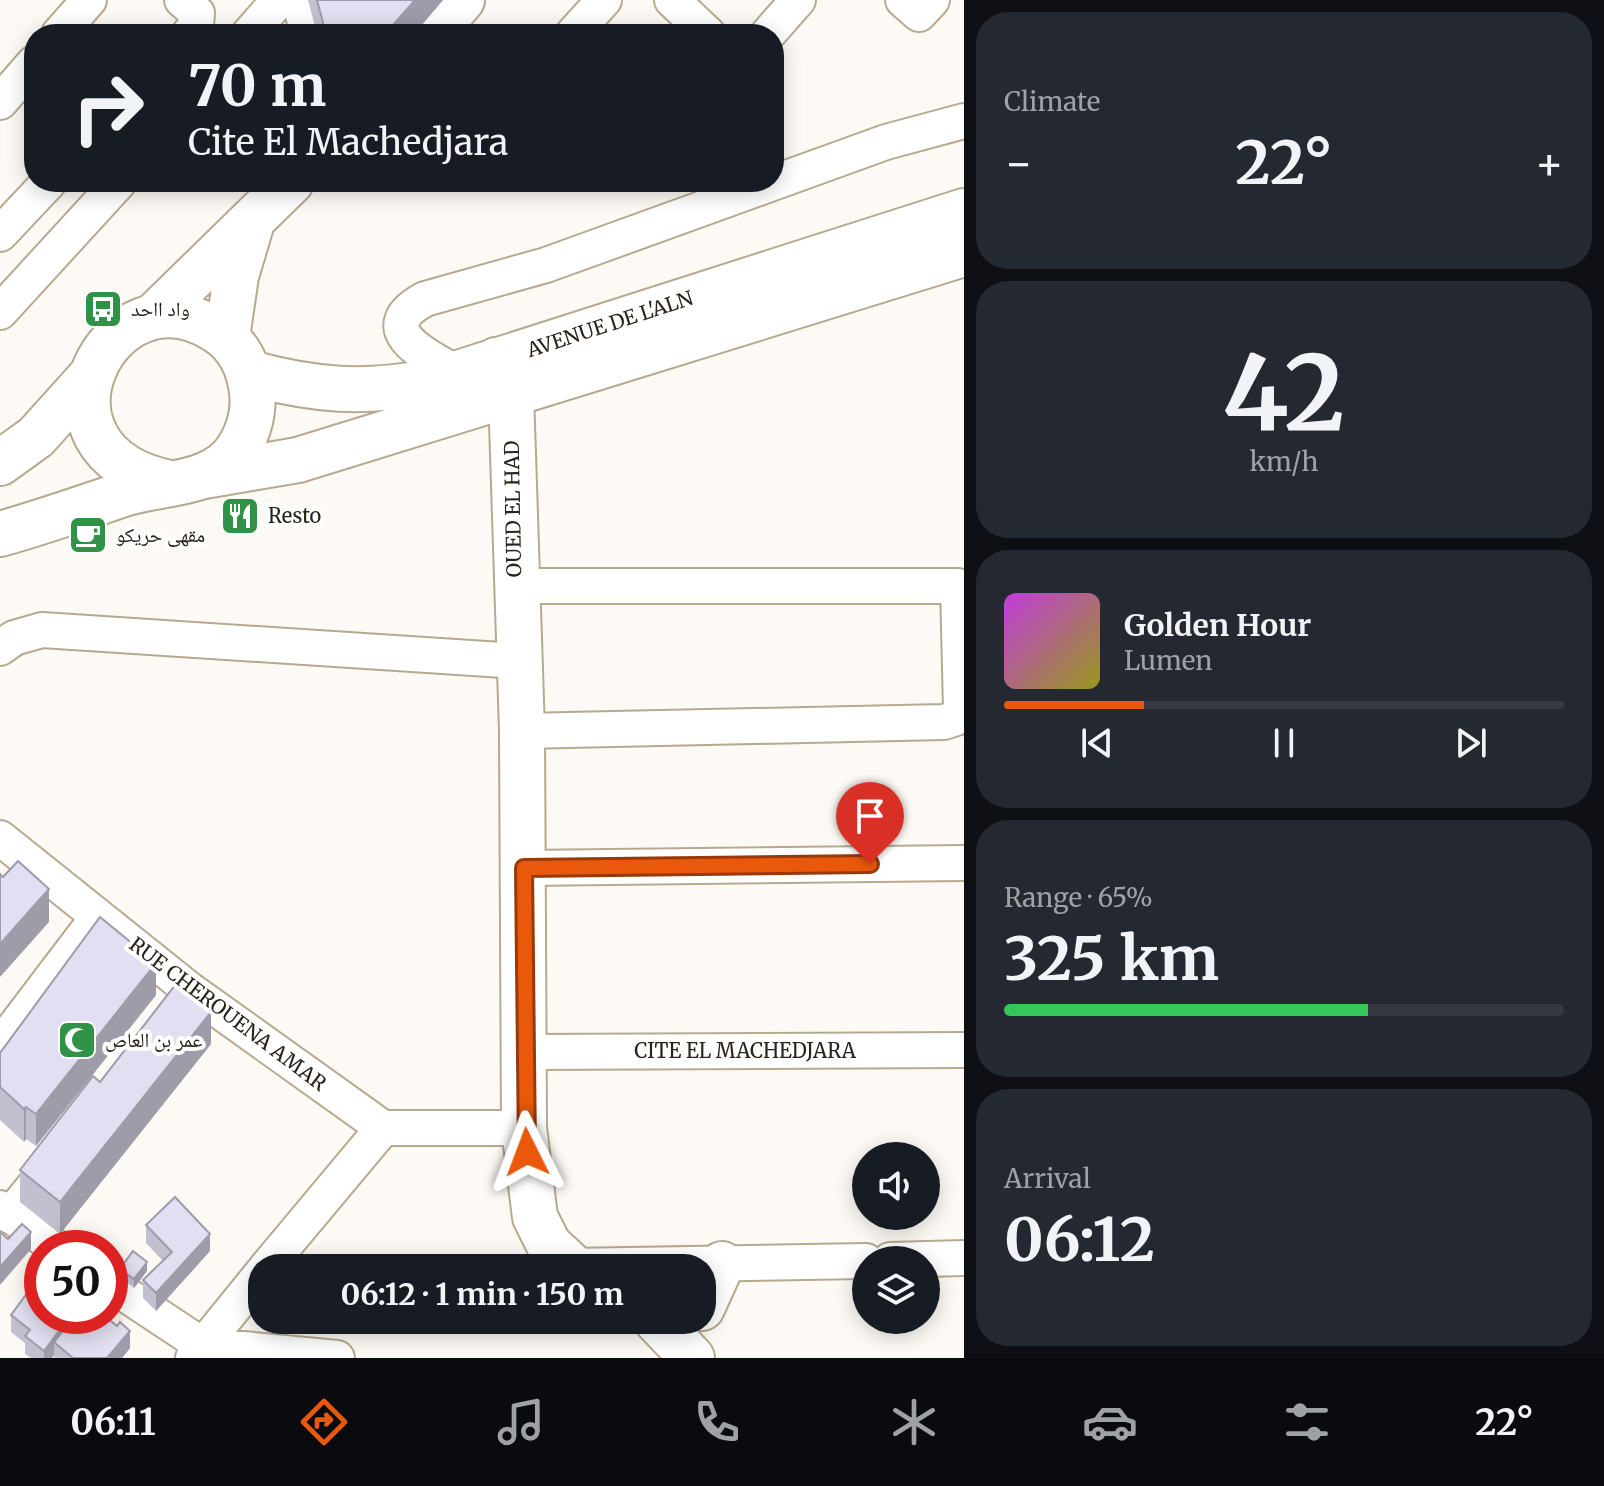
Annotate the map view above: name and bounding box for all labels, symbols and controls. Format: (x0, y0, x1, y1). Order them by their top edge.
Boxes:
text: 70 m (188, 51, 326, 121)
icon: right (56, 56, 160, 160)
text: Climate (1004, 85, 1100, 118)
text: Cite El Machedjara (188, 120, 508, 165)
text: 22° (1235, 125, 1333, 200)
text: − (1004, 136, 1033, 191)
text: + (1535, 136, 1564, 191)
street label: AVENUE DE L'ALN (523, 285, 697, 362)
bus stop icon: واد ااحد (82, 288, 124, 330)
place label: واد ااحد (131, 296, 190, 321)
text: 42 (1223, 328, 1345, 458)
street label: OUED EL HAD (499, 440, 526, 578)
text: km/h (1250, 445, 1318, 478)
restaurant icon: Resto (219, 495, 261, 537)
place label: Resto (268, 503, 322, 528)
cafe icon: مقهى حريكو (67, 514, 109, 556)
place label: مقهى حريكو (116, 522, 205, 547)
text: Golden Hour (1124, 606, 1311, 644)
text: Lumen (1124, 644, 1213, 677)
icon: previous (1075, 721, 1119, 765)
icon: pause (1262, 721, 1306, 765)
icon: next (1449, 721, 1493, 765)
pin (836, 782, 904, 864)
icon: arrive (848, 794, 892, 838)
text: Range · 65% (1004, 881, 1153, 914)
text: 325 km (1004, 921, 1219, 996)
street label: RUE CHEROUENA AMAR (125, 931, 332, 1096)
mosque icon: عمر بن العاص (56, 1019, 98, 1061)
place label: عمر بن العاص (105, 1027, 202, 1052)
street label: CITE EL MACHEDJARA (634, 1038, 857, 1063)
position arrow (485, 1110, 569, 1194)
map controls (852, 1142, 940, 1334)
button: sound (852, 1142, 940, 1230)
text: Arrival (1004, 1162, 1091, 1195)
text: 06:12 (1004, 1202, 1155, 1277)
speed limit sign: 50 (24, 1230, 128, 1334)
button: layers (852, 1246, 940, 1334)
text: 06:12 · 1 min · 150 m (340, 1275, 624, 1313)
icon: directions (296, 1394, 352, 1450)
icon: music (493, 1394, 549, 1450)
icon: phone (689, 1394, 745, 1450)
icon: climate (886, 1394, 942, 1450)
icon: car (1082, 1394, 1138, 1450)
icon: filters (1279, 1394, 1335, 1450)
text: 06:11 (70, 1400, 156, 1445)
text: 22° (1475, 1400, 1534, 1445)

